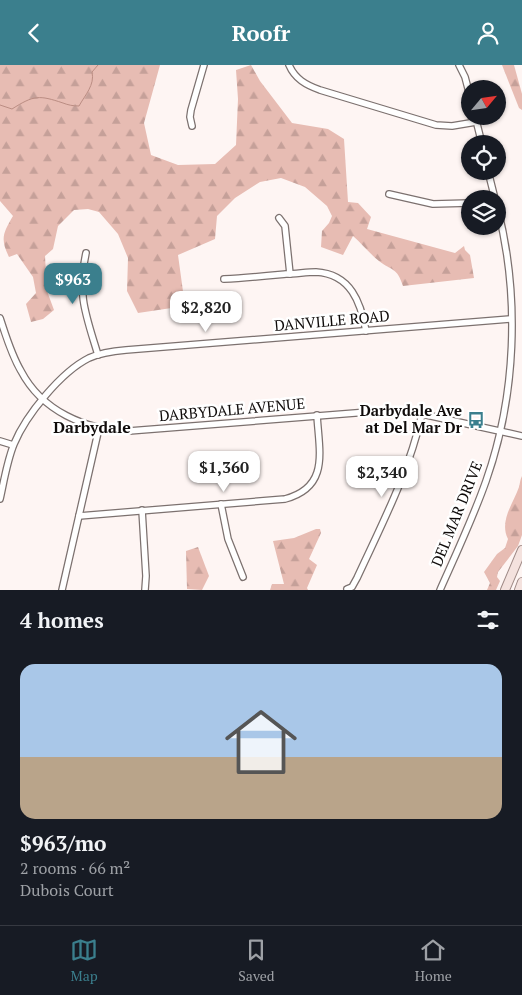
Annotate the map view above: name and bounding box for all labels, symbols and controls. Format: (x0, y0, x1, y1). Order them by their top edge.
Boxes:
text: Roofr (232, 18, 290, 47)
icon: back (20, 19, 48, 47)
icon: person (474, 19, 502, 47)
north arrow (461, 80, 506, 125)
map controls (461, 80, 506, 235)
button: locate (461, 135, 506, 180)
button: layers (461, 190, 506, 235)
pin: $963 (43, 263, 103, 305)
text: $963 (55, 268, 91, 290)
pin: $2,820 (165, 291, 247, 333)
text: $2,820 (181, 296, 231, 318)
street label: DANVILLE ROAD (273, 305, 390, 335)
street label: DARBYDALE AVENUE (158, 393, 306, 425)
place label: Darbydale Ave at Del Mar Dr (360, 400, 463, 437)
bus stop icon: Darbydale Ave at Del Mar Dr (466, 410, 486, 430)
district label: Darbydale (53, 416, 131, 438)
pin: $1,360 (183, 451, 265, 493)
pin: $2,340 (341, 455, 423, 498)
text: $1,360 (199, 456, 249, 478)
street label: DEL MAR DRIVE (426, 458, 486, 569)
text: $2,340 (357, 461, 407, 483)
text: 4 homes (20, 606, 104, 634)
icon: filters (474, 606, 502, 634)
icon: home (216, 697, 306, 787)
text: $963/mo (20, 829, 107, 857)
text: 2 rooms · 66 m² (20, 857, 130, 879)
text: Dubois Court (20, 879, 114, 901)
tab: Map (70, 936, 98, 985)
tab: Saved (238, 936, 275, 985)
tab: Home (415, 936, 452, 985)

